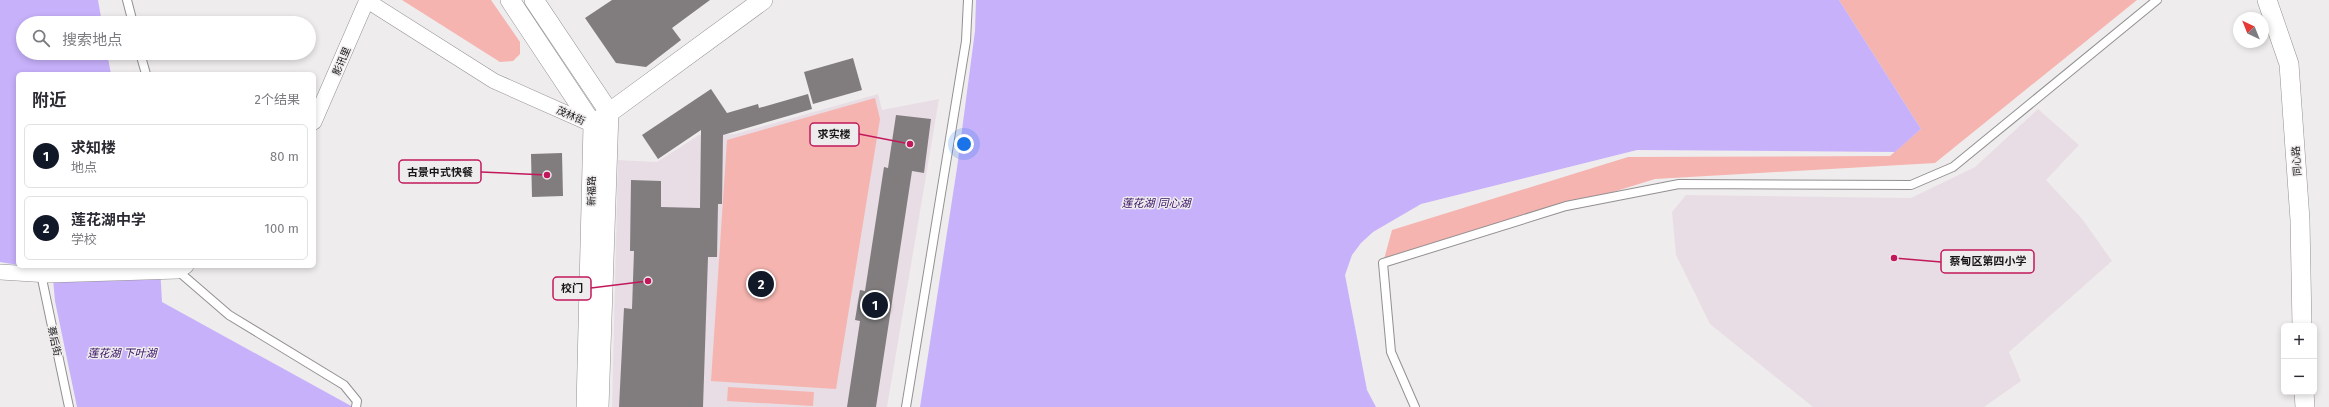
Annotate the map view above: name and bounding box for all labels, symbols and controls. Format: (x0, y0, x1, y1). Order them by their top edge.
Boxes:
north arrow (2233, 12, 2269, 48)
search box (16, 16, 316, 60)
icon: search (30, 27, 52, 49)
text: 搜索地点 (62, 31, 122, 49)
street label: 影讯里 (331, 45, 353, 78)
text: 附近 (32, 90, 66, 111)
text: 2个结果 (255, 92, 300, 107)
street label: 茂林街 (554, 104, 587, 127)
callout: 求实楼 (810, 123, 859, 146)
text: 求实楼 (818, 128, 851, 141)
your location (954, 134, 974, 154)
text: 求知楼 (71, 139, 116, 157)
street label: 同心路 (2290, 146, 2304, 176)
text: 1 (43, 149, 49, 164)
text: 80 m (270, 149, 299, 164)
text: 地点 (71, 160, 97, 175)
callout: 古景中式快餐 (399, 160, 481, 183)
text: 古景中式快餐 (407, 166, 473, 179)
street label: 新福路 (586, 176, 598, 206)
water label: 莲花湖 同心湖 (1122, 197, 1192, 210)
text: 莲花湖中学 (71, 211, 146, 229)
text: 2 (43, 221, 49, 236)
text: 100 m (264, 221, 299, 236)
text: 学校 (71, 232, 97, 247)
callout: 蔡甸区第四小学 (1941, 250, 2034, 273)
text: 蔡甸区第四小学 (1950, 255, 2027, 268)
pin: 2 (748, 269, 774, 299)
callout: 校门 (553, 277, 591, 300)
text: 校门 (561, 282, 583, 295)
pin: 1 (862, 290, 888, 320)
map controls (2281, 323, 2317, 395)
button: + (2281, 323, 2317, 359)
street label: 蔡后街 (45, 325, 63, 357)
water label: 莲花湖 下叶湖 (88, 347, 158, 360)
button: − (2281, 359, 2317, 395)

